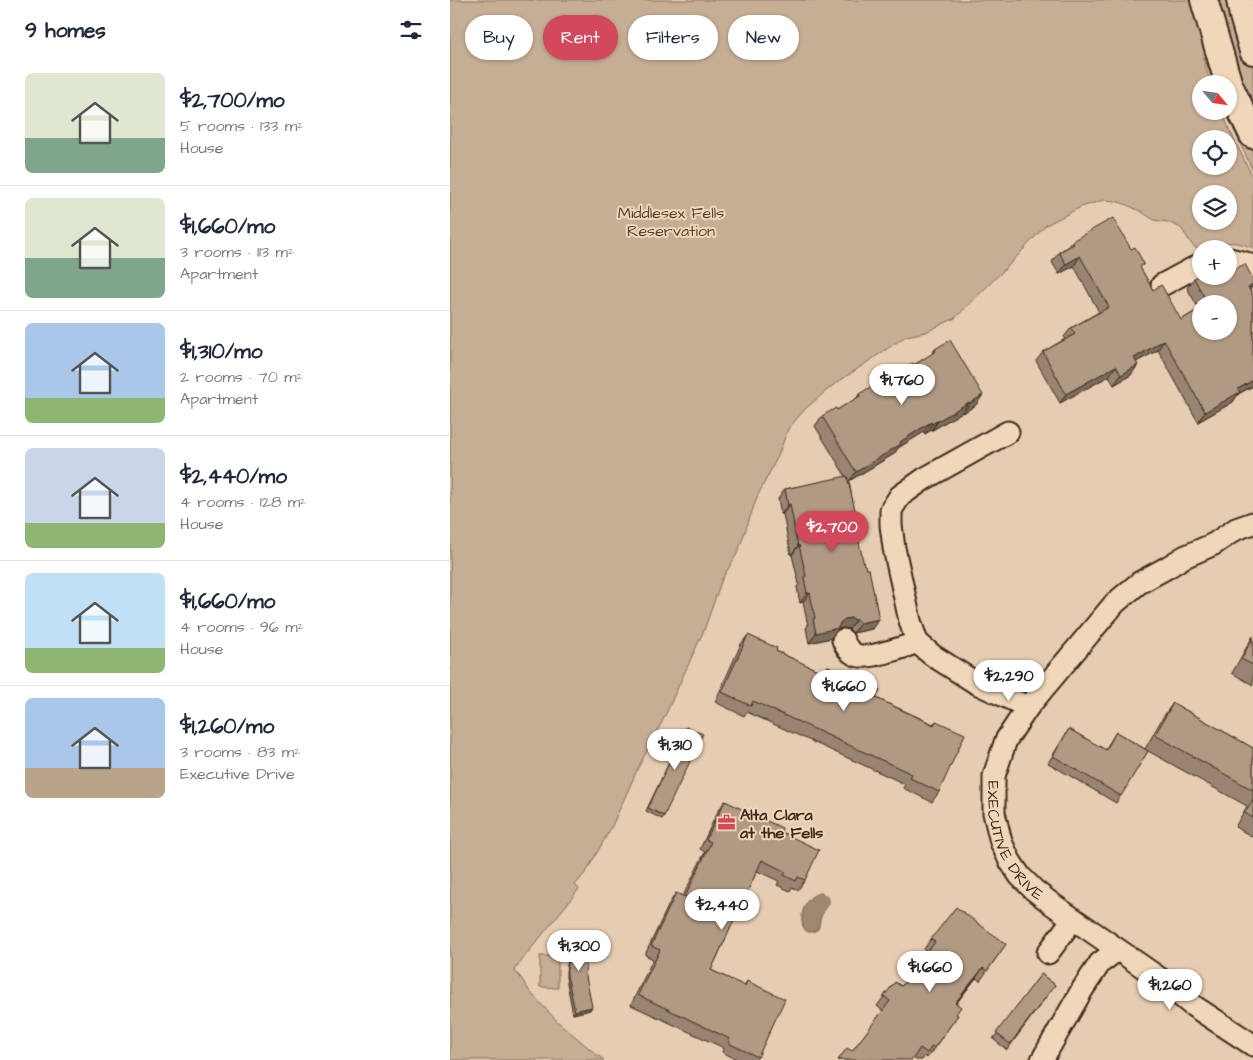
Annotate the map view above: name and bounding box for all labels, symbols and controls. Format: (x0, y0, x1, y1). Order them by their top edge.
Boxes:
chip: Buy (465, 15, 533, 60)
chip: Rent (543, 15, 618, 60)
chip: Filters (628, 15, 718, 60)
chip: New (728, 15, 799, 60)
text: 9 homes (25, 16, 106, 45)
icon: filters (397, 16, 425, 44)
north arrow (1192, 75, 1238, 120)
map controls (1192, 75, 1237, 340)
text: $2,700/mo (180, 86, 285, 115)
icon: home (65, 93, 125, 153)
text: 5 rooms · 133 m² (180, 115, 303, 137)
button: locate (1192, 130, 1237, 175)
text: House (180, 137, 224, 159)
button: layers (1192, 185, 1237, 230)
park label: Middlesex Fells Reservation (618, 202, 724, 242)
text: $1,660/mo (180, 212, 275, 241)
icon: home (65, 218, 125, 278)
button: + (1192, 240, 1237, 285)
text: 3 rooms · 113 m² (180, 241, 294, 263)
text: Apartment (180, 263, 258, 285)
button: − (1192, 295, 1237, 340)
text: $1,310/mo (180, 337, 262, 366)
icon: home (65, 343, 125, 403)
pin: $1,760 (861, 364, 943, 406)
text: 2 rooms · 70 m² (180, 366, 303, 388)
text: $1,760 (880, 369, 924, 391)
text: Apartment (180, 388, 258, 410)
text: $2,440/mo (180, 462, 287, 491)
icon: home (65, 468, 125, 528)
text: 4 rooms · 128 m² (180, 491, 306, 513)
pin: $2,700 (791, 510, 873, 553)
text: House (180, 513, 224, 535)
text: $2,700 (807, 516, 857, 538)
text: $1,660/mo (180, 587, 275, 616)
icon: home (65, 593, 125, 653)
text: 4 rooms · 96 m² (180, 616, 304, 638)
text: House (180, 638, 224, 660)
pin: $2,290 (968, 660, 1050, 702)
text: $2,290 (984, 665, 1034, 687)
pin: $1,660 (803, 670, 885, 712)
text: $1,660 (822, 675, 866, 697)
text: $1,260/mo (180, 712, 274, 741)
icon: home (65, 718, 125, 778)
pin: $1,310 (634, 728, 716, 771)
text: $1,310 (658, 734, 692, 756)
text: 3 rooms · 83 m² (180, 741, 300, 763)
text: Executive Drive (180, 763, 295, 785)
street label: EXECUTIVE DRIVE (981, 781, 1048, 906)
place label: Alta Clara at the Fells (739, 804, 823, 844)
office icon: Alta Clara at the Fells (716, 813, 736, 833)
pin: $2,440 (681, 888, 763, 931)
text: $2,440 (696, 894, 748, 916)
pin: $1,300 (538, 930, 620, 972)
text: $1,300 (558, 935, 600, 957)
pin: $1,660 (889, 950, 971, 993)
text: $1,660 (908, 956, 952, 978)
pin: $1,260 (1129, 968, 1211, 1011)
text: $1,260 (1148, 974, 1192, 996)

